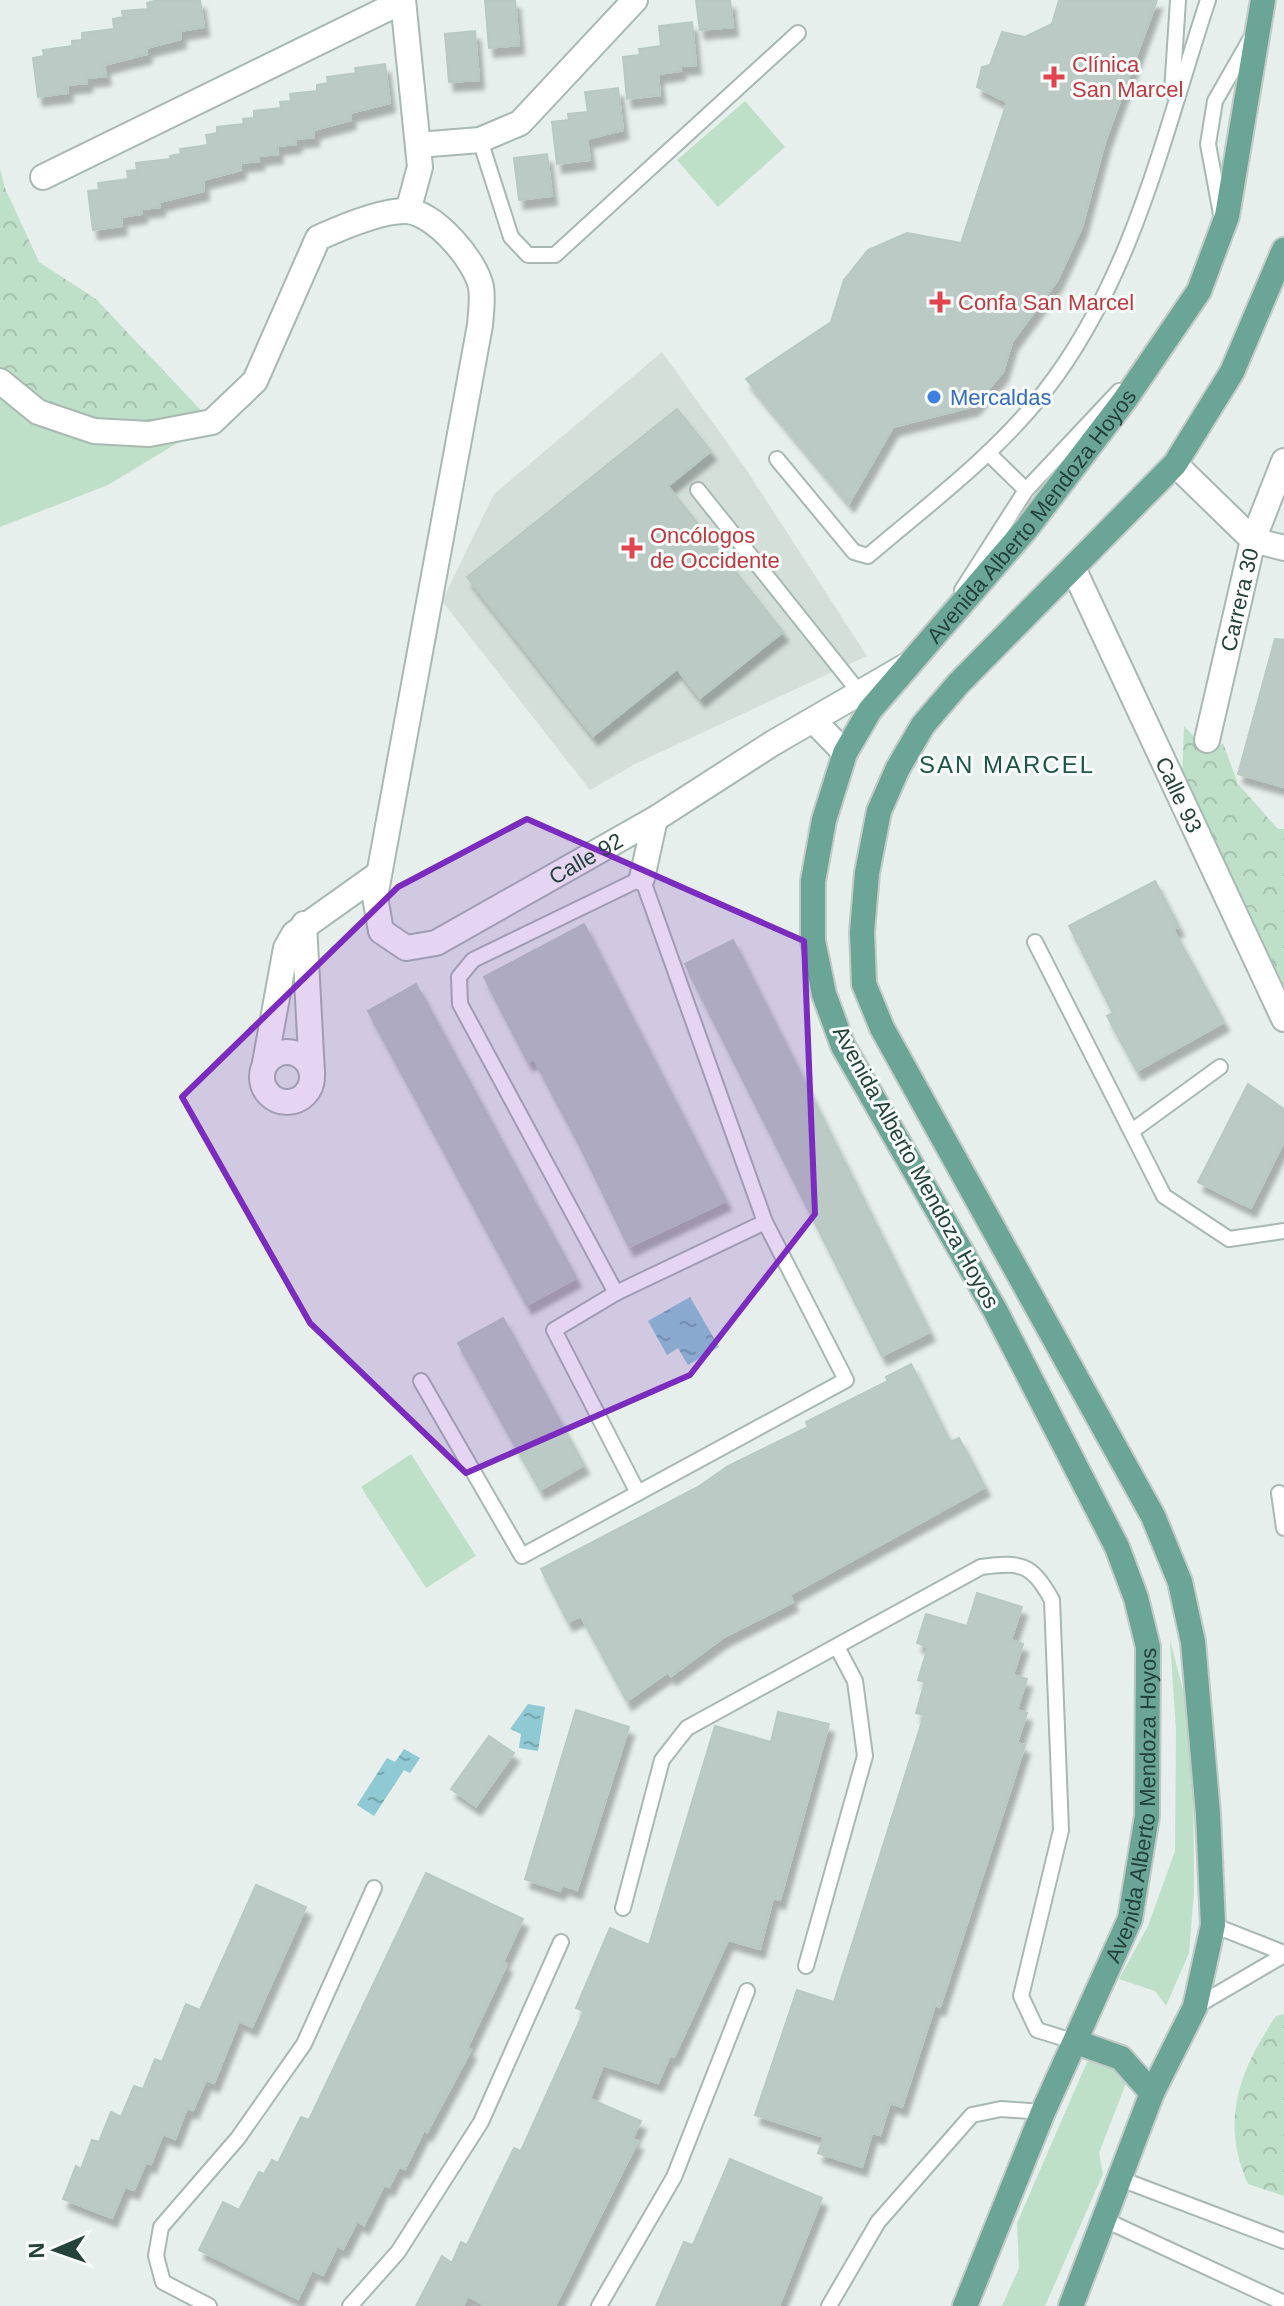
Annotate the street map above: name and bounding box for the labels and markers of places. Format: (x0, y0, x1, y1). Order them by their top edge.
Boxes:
place label: Clínica San Marcel (1072, 52, 1183, 102)
marker: Clínica San Marcel (1043, 66, 1065, 88)
place label: Confa San Marcel (958, 290, 1134, 315)
marker: Confa San Marcel (929, 291, 951, 313)
place label: Mercaldas (950, 385, 1051, 410)
marker: Mercaldas (925, 388, 943, 406)
place label: Oncólogos de Occidente (650, 523, 780, 573)
marker: Oncólogos de Occidente (621, 537, 643, 559)

